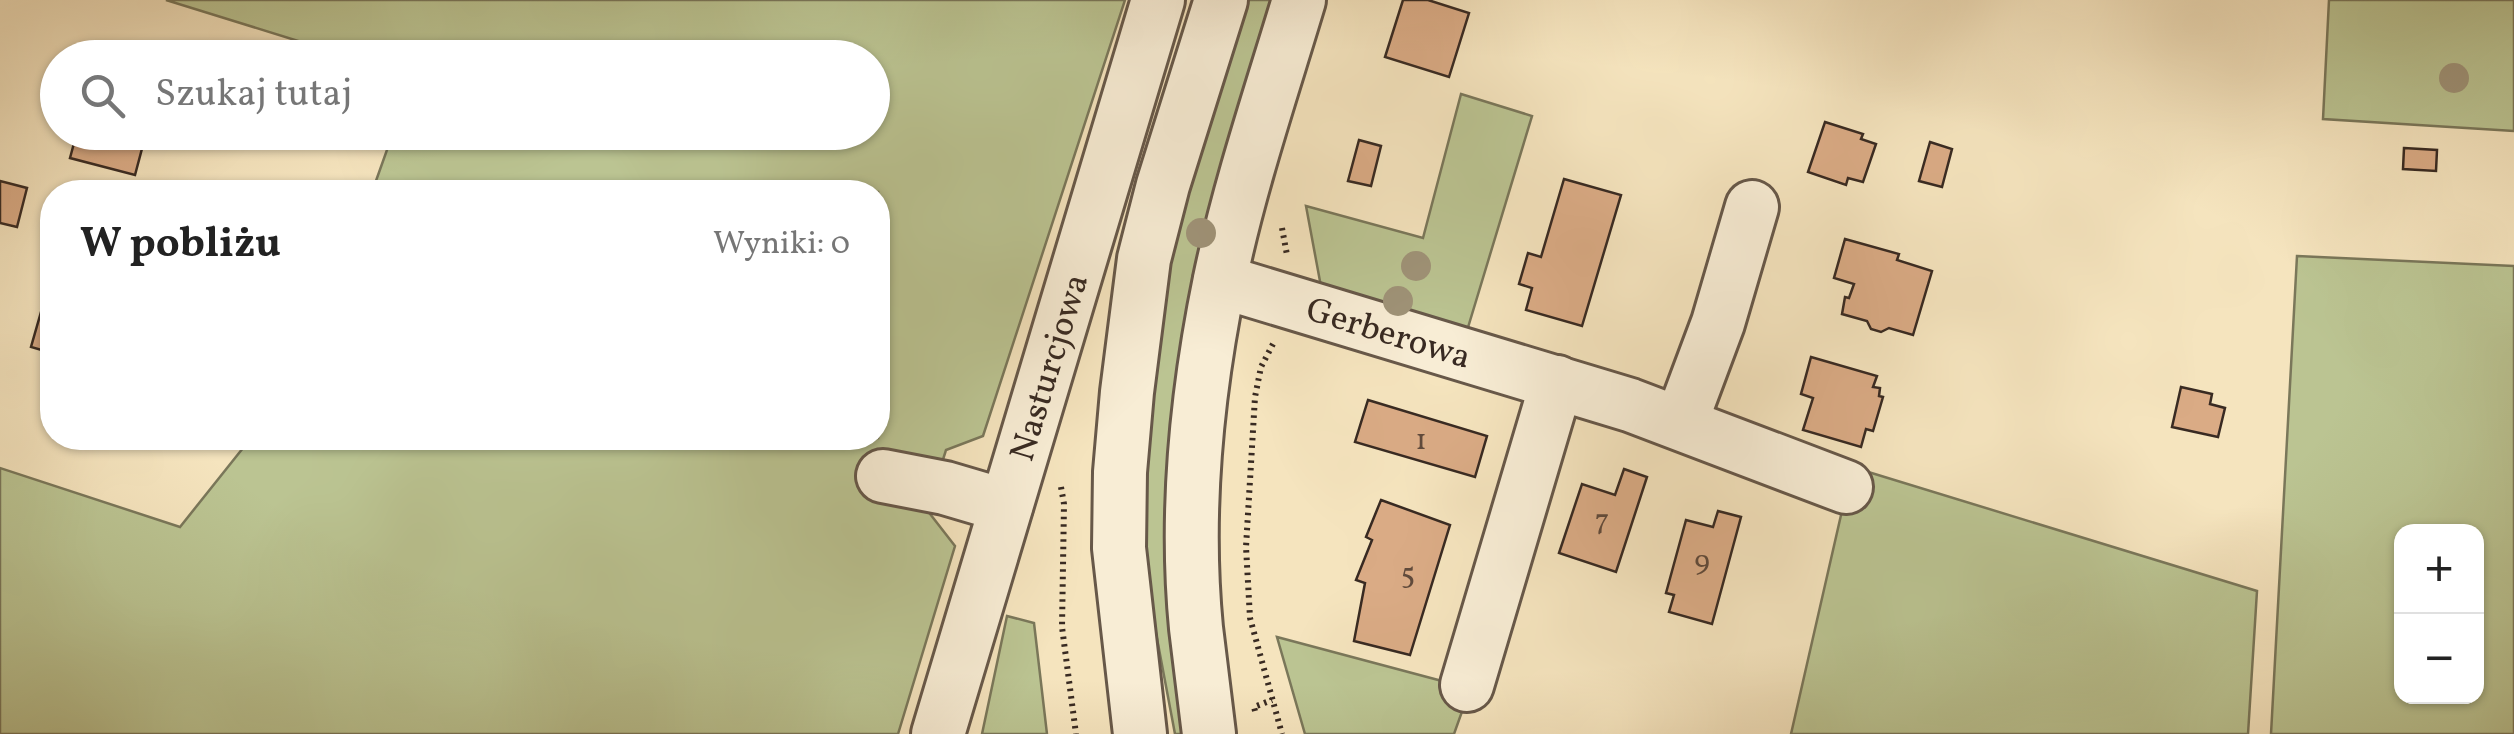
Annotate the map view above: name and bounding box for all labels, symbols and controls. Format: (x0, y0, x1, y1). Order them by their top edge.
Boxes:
search box (40, 40, 890, 150)
icon: search (75, 68, 130, 123)
text: Szukaj tutaj (155, 69, 352, 122)
text: W pobliżu (80, 216, 281, 275)
text: Wyniki: 0 (713, 223, 850, 267)
street label: Nasturcjowa (1000, 268, 1102, 467)
street label: Gerberowa (1300, 287, 1476, 383)
house number: 1 (1415, 420, 1427, 462)
house number: 7 (1595, 500, 1609, 542)
map controls (2394, 524, 2484, 704)
button: + (2394, 524, 2484, 614)
house number: 9 (1694, 541, 1710, 583)
house number: 5 (1401, 554, 1415, 596)
button: − (2394, 614, 2484, 704)

